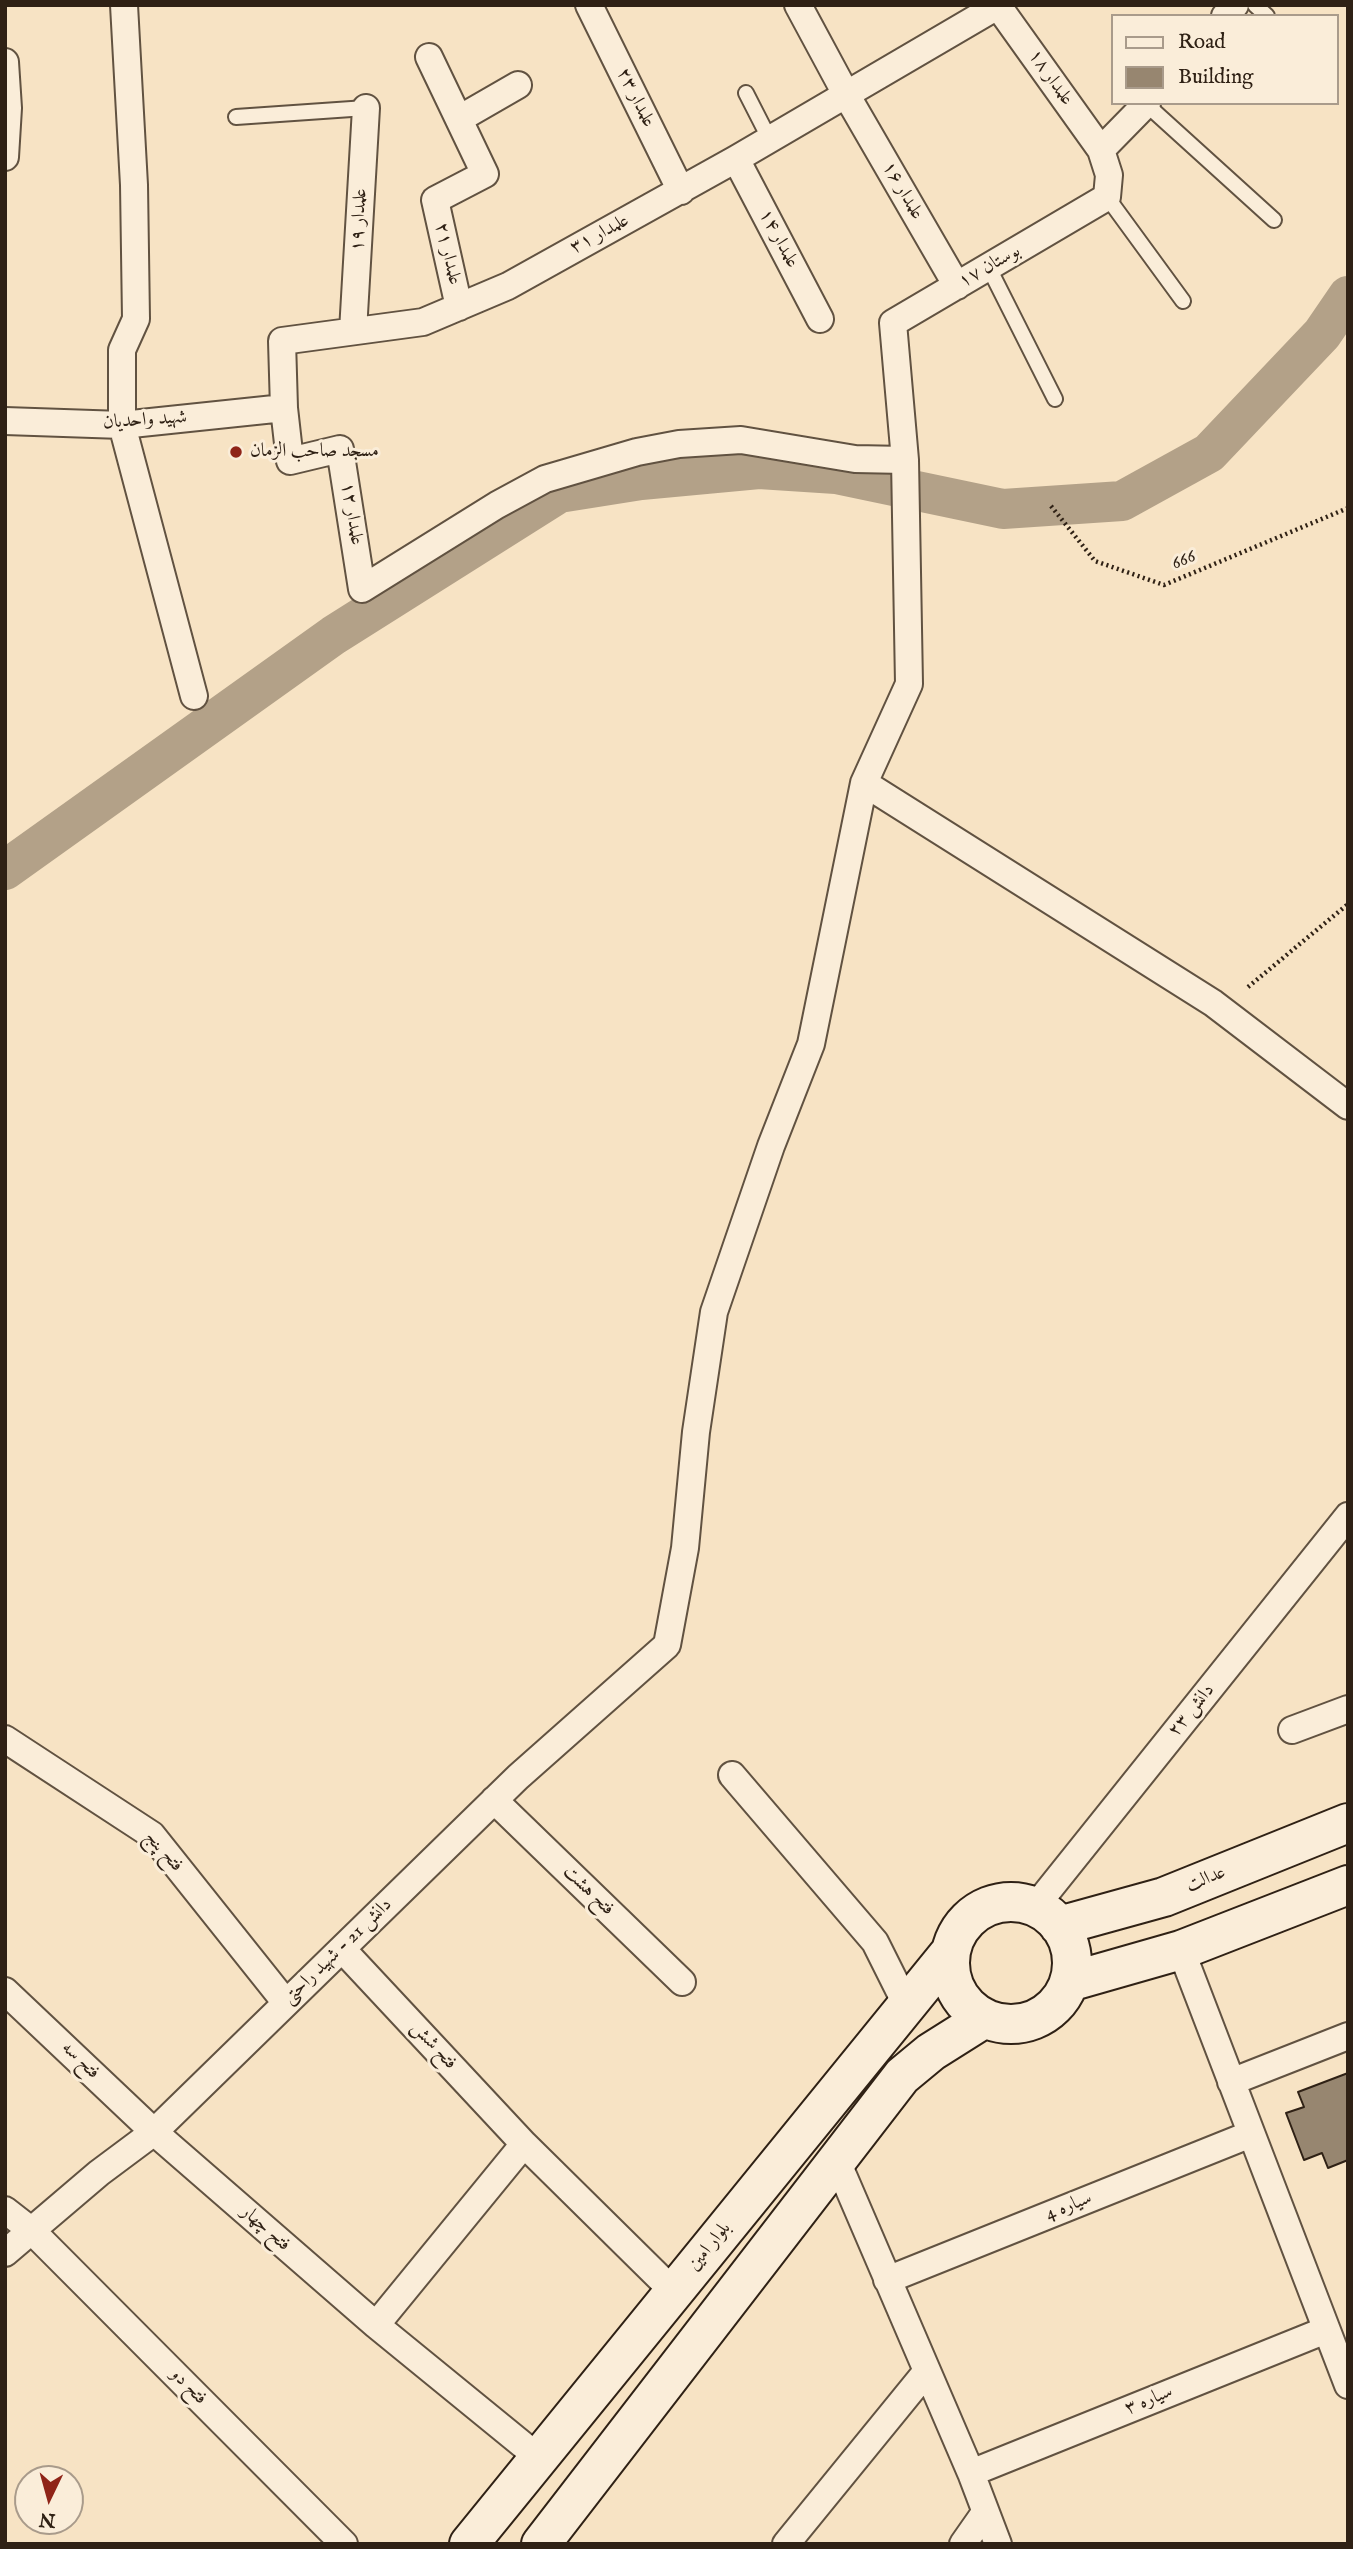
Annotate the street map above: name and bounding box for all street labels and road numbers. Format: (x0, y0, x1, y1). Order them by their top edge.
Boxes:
street label: علمدار ۱۸ (1022, 46, 1078, 110)
street label: علمدار ۲۳ (611, 65, 659, 131)
street label: علمدار ۱۶ (876, 158, 928, 224)
street label: علمدار ۱۹ (347, 188, 373, 252)
street label: علمدار ۱۴ (753, 206, 803, 272)
street label: علمدار ۳۱ (567, 210, 633, 260)
street label: علمدار ۲۱ (429, 221, 465, 287)
street label: بوستان ۱۷ (955, 240, 1025, 294)
street label: شهید واحدیان (102, 407, 188, 435)
street label: علمدار ۱۲ (335, 481, 367, 547)
street label: 666 (1168, 546, 1200, 576)
street label: دانش ۲۳ (1164, 1680, 1220, 1742)
street label: فتح پنج (139, 1827, 187, 1877)
street label: فتح هشت (558, 1861, 618, 1921)
street label: عدالت (1183, 1862, 1229, 1898)
street label: دانش 21 - شهید راحتی (279, 1894, 397, 2010)
street label: فتح شش (405, 2017, 461, 2075)
street label: فتح سه (56, 2037, 104, 2085)
street label: سیاره 4 (1043, 2187, 1095, 2227)
street label: فتح چهار (236, 2201, 294, 2257)
street label: بلوار امین (683, 2218, 737, 2276)
street label: فتح دو (165, 2364, 211, 2410)
street label: سیاره ۳ (1122, 2381, 1176, 2421)

